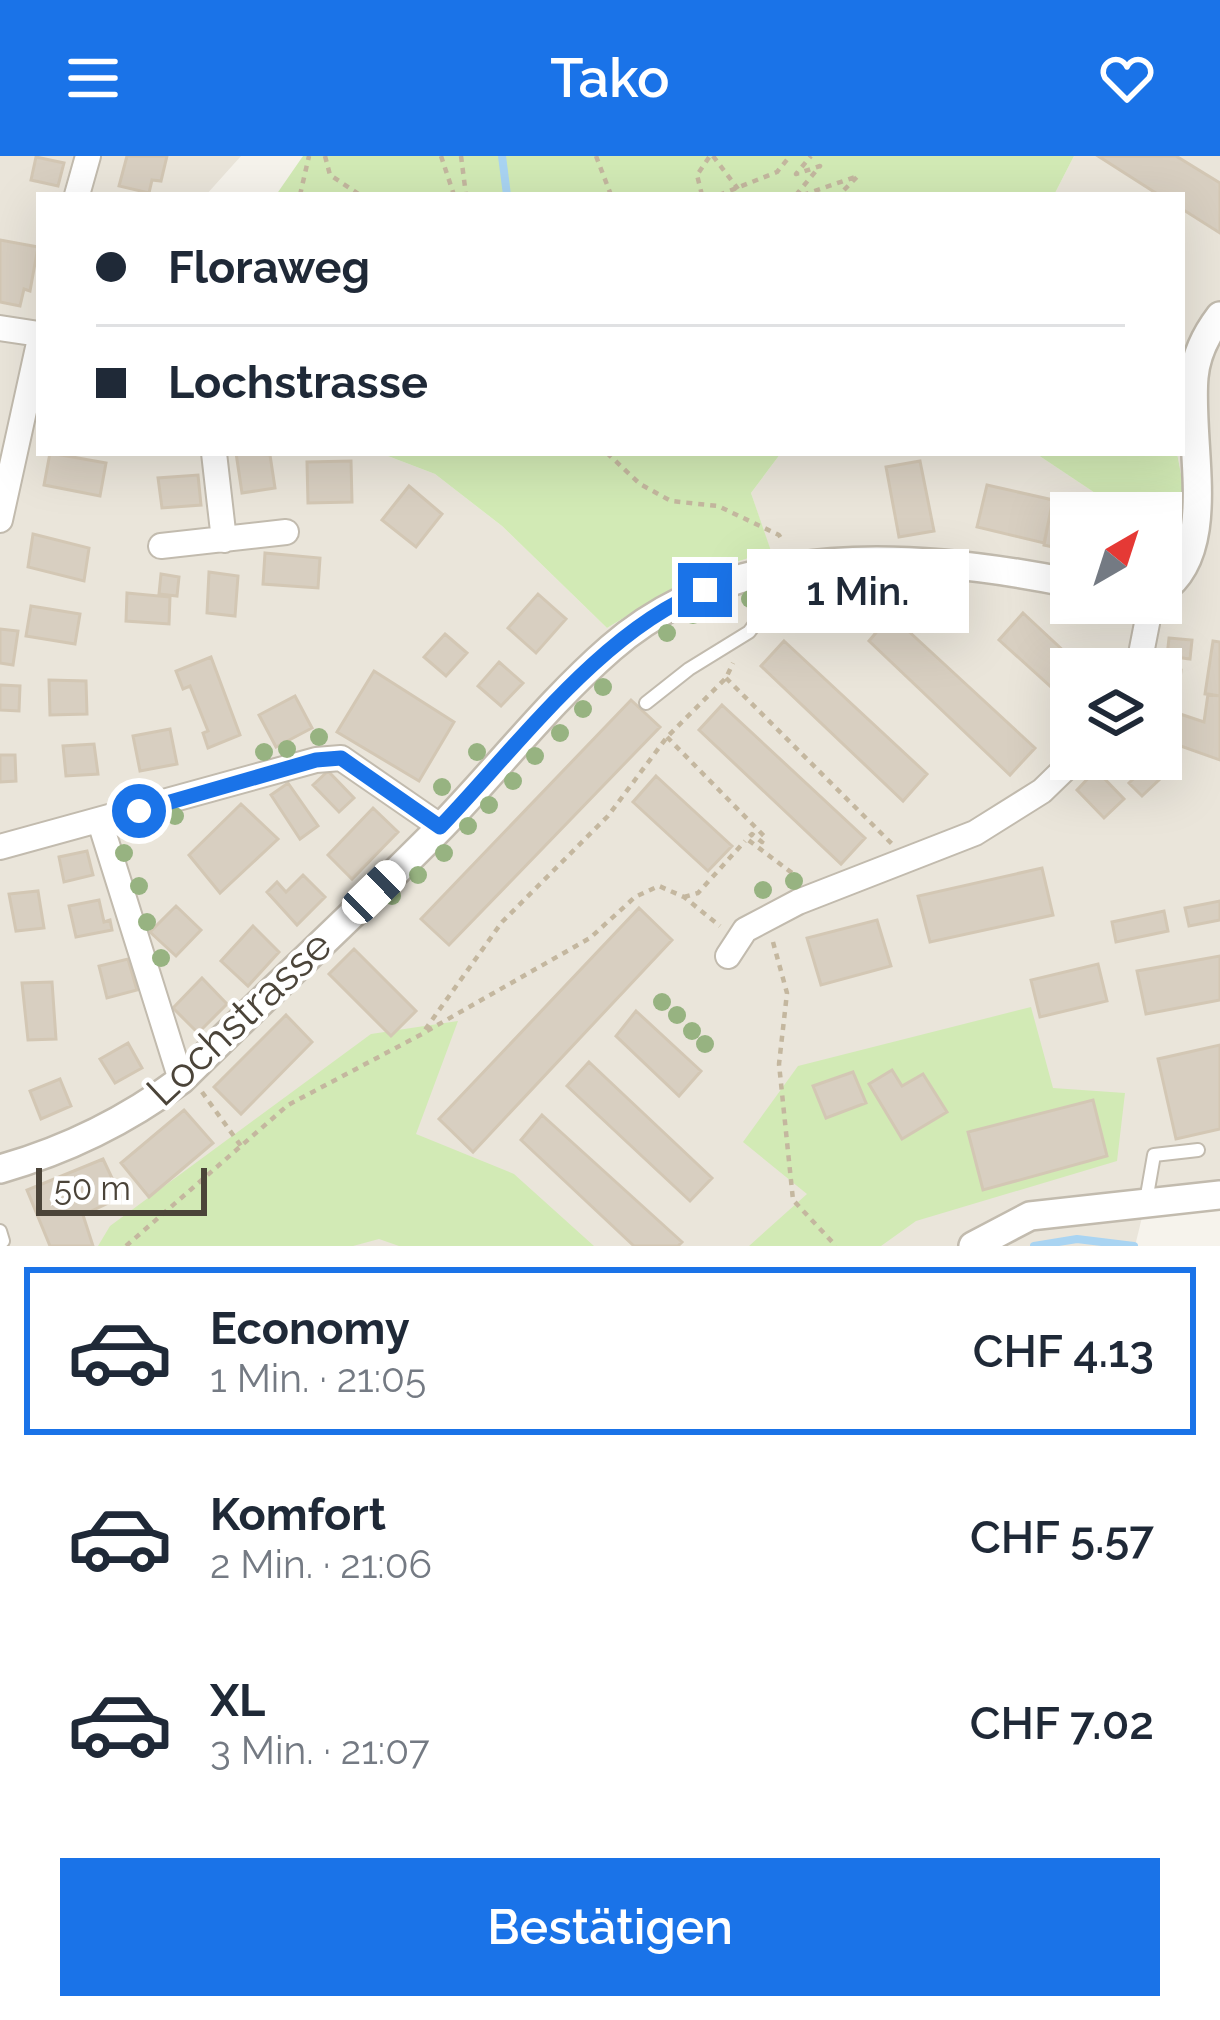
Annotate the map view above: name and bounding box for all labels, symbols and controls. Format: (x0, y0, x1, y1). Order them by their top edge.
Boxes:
icon: menu (60, 45, 126, 111)
icon: heart (1094, 45, 1160, 111)
text: Tako (550, 46, 670, 110)
text: Floraweg (168, 241, 370, 294)
text: Lochstrasse (168, 356, 428, 409)
north arrow (1050, 492, 1182, 624)
map controls (1050, 492, 1182, 780)
callout: 1 Min. (747, 548, 969, 632)
route end (678, 563, 732, 617)
text: 1 Min. (807, 568, 909, 614)
button: layers (1050, 648, 1182, 780)
route start (112, 784, 166, 838)
car (336, 854, 412, 930)
street label: Lochstrasse (137, 920, 341, 1116)
scale bar (36, 1162, 207, 1215)
text: 50 m (54, 1169, 131, 1208)
icon: car (66, 1297, 174, 1405)
text: Economy (210, 1302, 410, 1355)
text: CHF 4.13 (973, 1325, 1154, 1378)
text: 1 Min. · 21:05 (210, 1355, 426, 1401)
icon: car (66, 1483, 174, 1591)
text: Komfort (210, 1488, 386, 1541)
text: CHF 5.57 (970, 1511, 1154, 1564)
text: 2 Min. · 21:06 (210, 1541, 432, 1587)
icon: car (66, 1669, 174, 1777)
text: XL (210, 1674, 265, 1727)
text: CHF 7.02 (970, 1697, 1154, 1750)
text: 3 Min. · 21:07 (210, 1727, 430, 1773)
button: Bestätigen (60, 1858, 1160, 1996)

